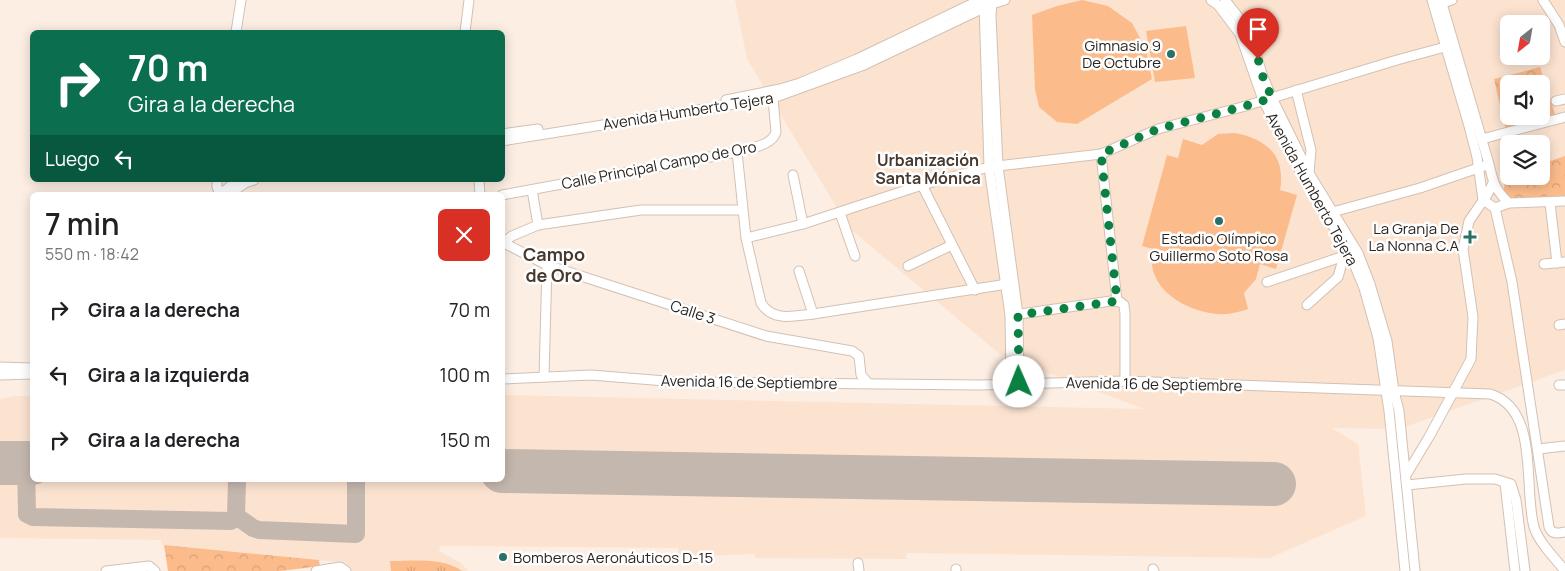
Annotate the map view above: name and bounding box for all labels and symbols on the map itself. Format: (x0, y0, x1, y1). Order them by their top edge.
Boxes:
pin (1237, 8, 1279, 59)
north arrow (1500, 15, 1550, 65)
place label: Gimnasio 9 De Octubre (1082, 35, 1161, 73)
marker: Gimnasio 9 De Octubre (1165, 48, 1177, 60)
street label: Avenida Humberto Tejera (601, 87, 775, 135)
street label: Avenida Humberto Tejera (1261, 109, 1363, 269)
street label: Calle Principal Campo de Oro (560, 136, 758, 194)
district label: Urbanización Santa Mónica (875, 149, 981, 189)
marker: Estadio Olímpico Guillermo Soto Rosa (1213, 215, 1225, 227)
place label: La Granja De La Nonna C.A (1368, 218, 1459, 256)
place label: Estadio Olímpico Guillermo Soto Rosa (1150, 228, 1288, 266)
marker: La Granja De La Nonna C.A (1463, 230, 1477, 244)
district label: Campo de Oro (523, 242, 585, 287)
street label: Calle 3 (668, 295, 718, 329)
position arrow (992, 355, 1044, 407)
street label: Avenida 16 de Septiembre (661, 370, 838, 394)
street label: Avenida 16 de Septiembre (1066, 372, 1243, 396)
place label: Bomberos Aeronáuticos D-15 (513, 547, 713, 568)
marker: Bomberos Aeronáuticos D-15 (497, 551, 509, 563)

